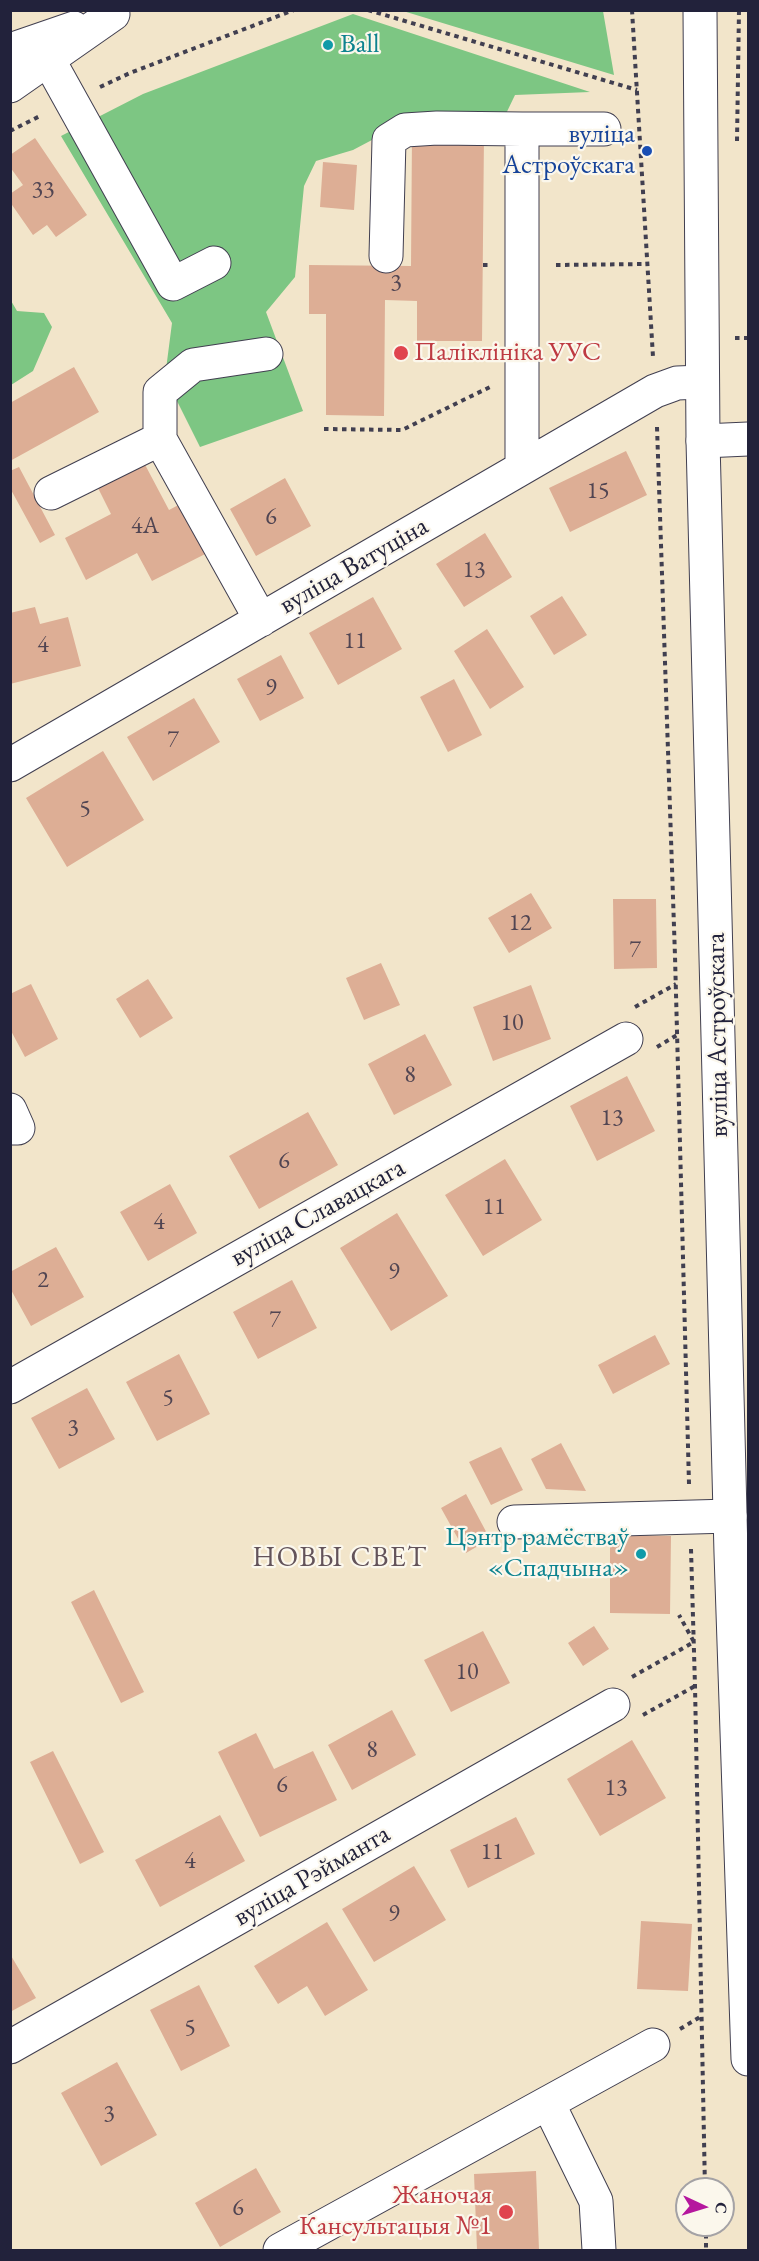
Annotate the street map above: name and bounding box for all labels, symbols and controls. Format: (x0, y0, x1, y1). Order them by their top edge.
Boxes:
place label: Ball (340, 29, 380, 61)
marker: Ball (321, 38, 335, 52)
place label: вуліца Астроўскага (502, 119, 635, 182)
marker: вуліца Астроўскага (640, 144, 654, 158)
house number: 33 (31, 176, 55, 204)
house number: 3 (390, 269, 402, 297)
place label: Паліклініка УУС (414, 337, 601, 369)
marker: Паліклініка УУС (392, 344, 410, 362)
house number: 15 (586, 477, 610, 505)
house number: 6 (265, 503, 277, 531)
street label: вуліца Ватуціна (274, 510, 434, 622)
house number: 4А (131, 512, 159, 540)
house number: 13 (462, 556, 486, 584)
house number: 11 (343, 627, 367, 655)
house number: 4 (37, 631, 49, 659)
house number: 9 (265, 674, 277, 702)
house number: 7 (167, 726, 179, 754)
house number: 5 (79, 795, 91, 823)
house number: 12 (508, 909, 532, 937)
street label: вуліца Астроўскага (700, 932, 736, 1138)
house number: 7 (629, 936, 641, 964)
house number: 10 (500, 1009, 524, 1037)
house number: 8 (404, 1061, 416, 1089)
house number: 13 (600, 1104, 624, 1132)
house number: 6 (278, 1147, 290, 1175)
street label: вуліца Славацкага (225, 1152, 411, 1274)
house number: 11 (482, 1193, 506, 1221)
house number: 4 (153, 1208, 165, 1236)
house number: 9 (388, 1258, 400, 1286)
house number: 2 (37, 1266, 49, 1294)
house number: 7 (269, 1306, 281, 1334)
house number: 5 (162, 1384, 174, 1412)
house number: 3 (67, 1414, 79, 1442)
place label: Цэнтр рамёстваў «Спадчына» (445, 1522, 629, 1585)
district label: НОВЫ СВЕТ (253, 1541, 427, 1575)
marker: Цэнтр рамёстваў «Спадчына» (634, 1547, 648, 1561)
house number: 10 (455, 1658, 479, 1686)
house number: 8 (366, 1736, 378, 1764)
house number: 6 (276, 1771, 288, 1799)
house number: 13 (604, 1774, 628, 1802)
street label: вуліца Рэйманта (228, 1818, 396, 1934)
house number: 11 (480, 1838, 504, 1866)
house number: 4 (184, 1847, 196, 1875)
house number: 9 (388, 1900, 400, 1928)
house number: 5 (184, 2014, 196, 2042)
house number: 3 (103, 2100, 115, 2128)
north arrow (675, 2177, 735, 2237)
place label: Жаночая Кансультацыя №1 (299, 2180, 492, 2243)
house number: 6 (232, 2194, 244, 2222)
text: С (711, 2202, 732, 2215)
marker: Жаночая Кансультацыя №1 (497, 2203, 515, 2221)

